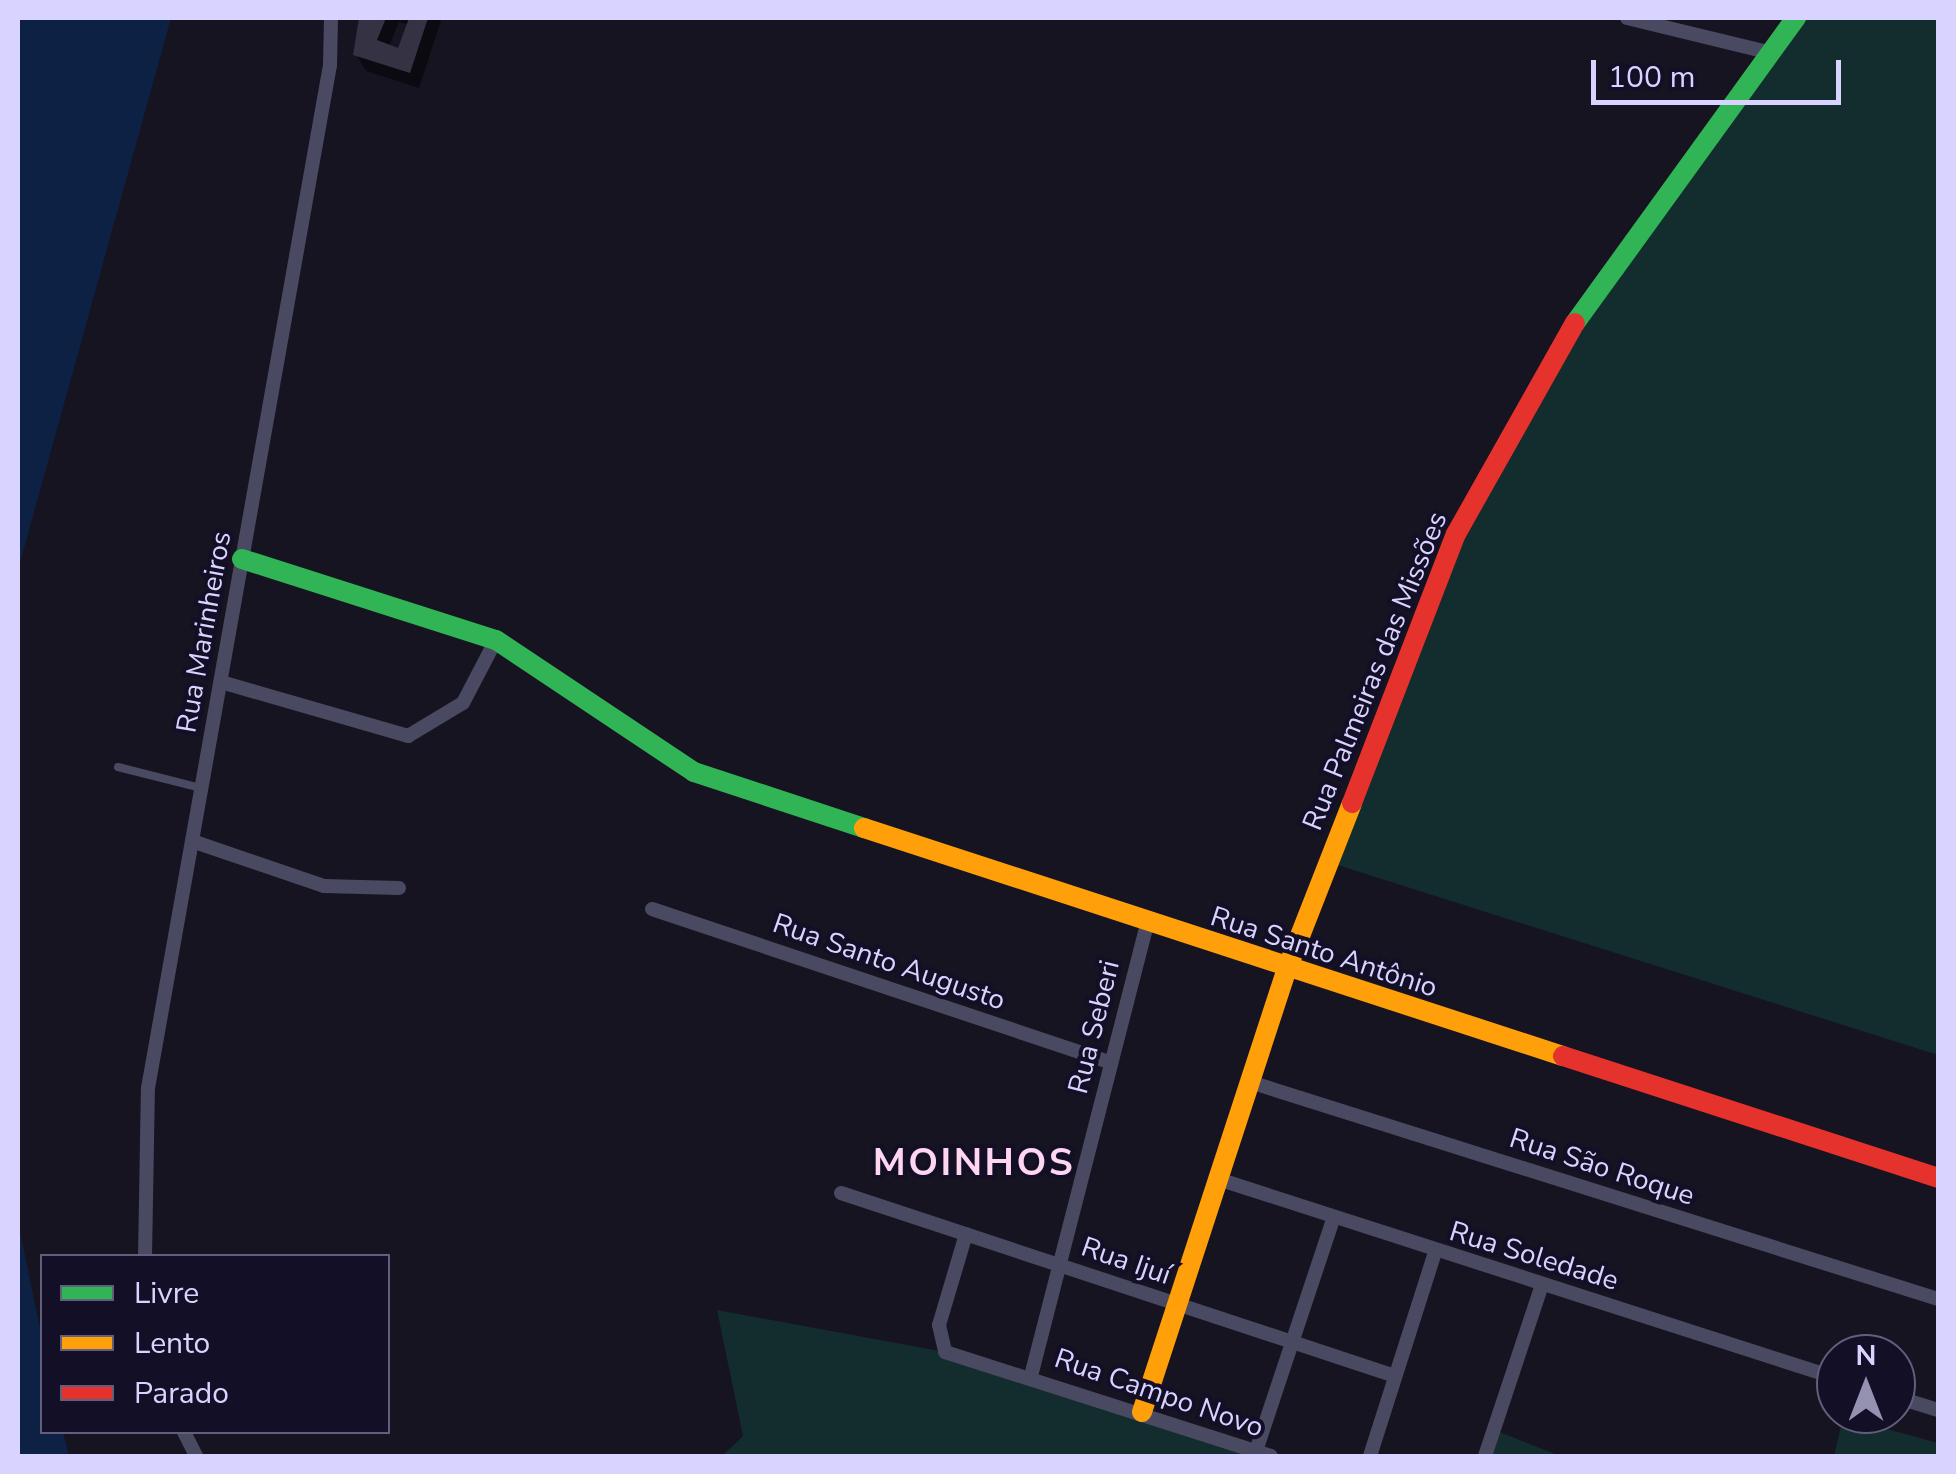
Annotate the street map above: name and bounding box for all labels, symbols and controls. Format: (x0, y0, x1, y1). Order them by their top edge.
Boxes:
scale bar (1596, 40, 1846, 102)
text: 100 m (1608, 57, 1695, 98)
street label: Rua Palmeiras das Missões (1296, 507, 1454, 835)
street label: Rua Marinheiros (170, 529, 238, 735)
street label: Rua Santo Antônio (1206, 900, 1442, 1004)
street label: Rua Santo Augusto (768, 906, 1010, 1018)
street label: Rua Seberi (1061, 957, 1127, 1097)
street label: Rua São Roque (1505, 1121, 1699, 1213)
district label: MOINHOS (873, 1140, 1075, 1186)
street label: Rua Soledade (1446, 1214, 1622, 1298)
street label: Rua Ijuí (1077, 1230, 1175, 1292)
legend (40, 1254, 390, 1434)
text: Livre (134, 1273, 199, 1314)
text: Lento (134, 1323, 210, 1364)
north arrow (1816, 1334, 1916, 1434)
text: N (1856, 1337, 1876, 1375)
street label: Rua Campo Novo (1050, 1342, 1268, 1444)
text: Parado (134, 1373, 229, 1414)

